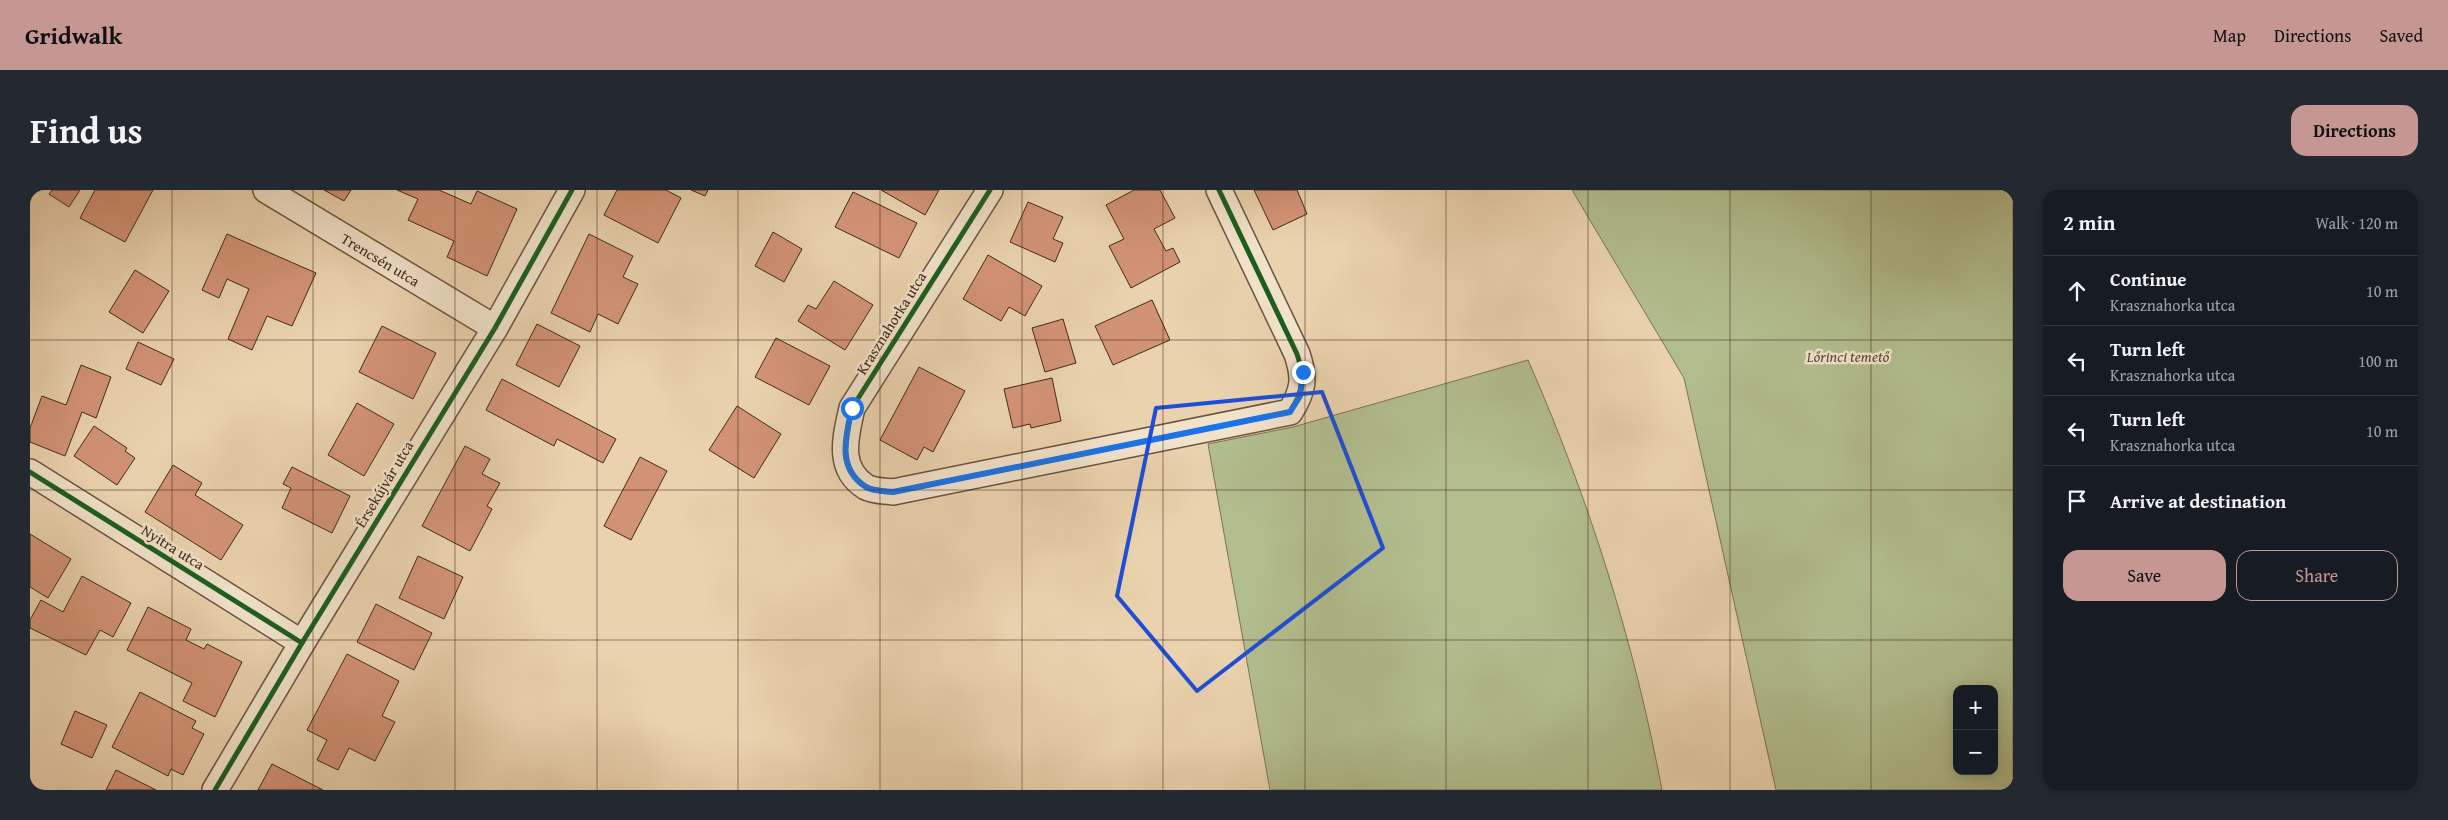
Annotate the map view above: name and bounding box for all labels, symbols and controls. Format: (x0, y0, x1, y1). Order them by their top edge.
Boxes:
text: Gridwalk (25, 18, 122, 53)
text: Map (2213, 22, 2246, 49)
text: Directions (2274, 22, 2351, 49)
text: Saved (2379, 22, 2423, 49)
text: Find us (30, 105, 143, 156)
button: Directions (2291, 105, 2418, 156)
text: 2 min (2063, 207, 2115, 238)
text: Walk · 120 m (2315, 211, 2398, 235)
street label: Trencsén utca (337, 227, 424, 291)
text: Continue (2110, 265, 2187, 293)
street label: Krasznahorka utca (851, 268, 931, 378)
icon: ahead (2063, 277, 2091, 305)
text: 10 m (2366, 279, 2398, 303)
text: Krasznahorka utca (2110, 293, 2235, 317)
text: Turn left (2110, 335, 2185, 363)
park label: Lőrinci temető (1806, 346, 1891, 367)
icon: left (2063, 347, 2091, 375)
text: 100 m (2358, 349, 2398, 373)
route end (1292, 361, 1315, 384)
text: Krasznahorka utca (2110, 363, 2235, 387)
route start (841, 397, 864, 420)
text: Turn left (2110, 405, 2185, 433)
icon: left (2063, 417, 2091, 445)
text: 10 m (2366, 419, 2398, 443)
text: Krasznahorka utca (2110, 433, 2235, 457)
street label: Érsekújvár utca (350, 437, 418, 531)
icon: arrive (2063, 487, 2091, 515)
text: Arrive at destination (2110, 487, 2286, 515)
street label: Nyitra utca (138, 519, 208, 575)
button: Save (2063, 550, 2226, 601)
button: Share (2236, 550, 2398, 601)
map controls (1953, 685, 1998, 775)
button: + (1953, 685, 1998, 730)
button: − (1953, 730, 1998, 775)

